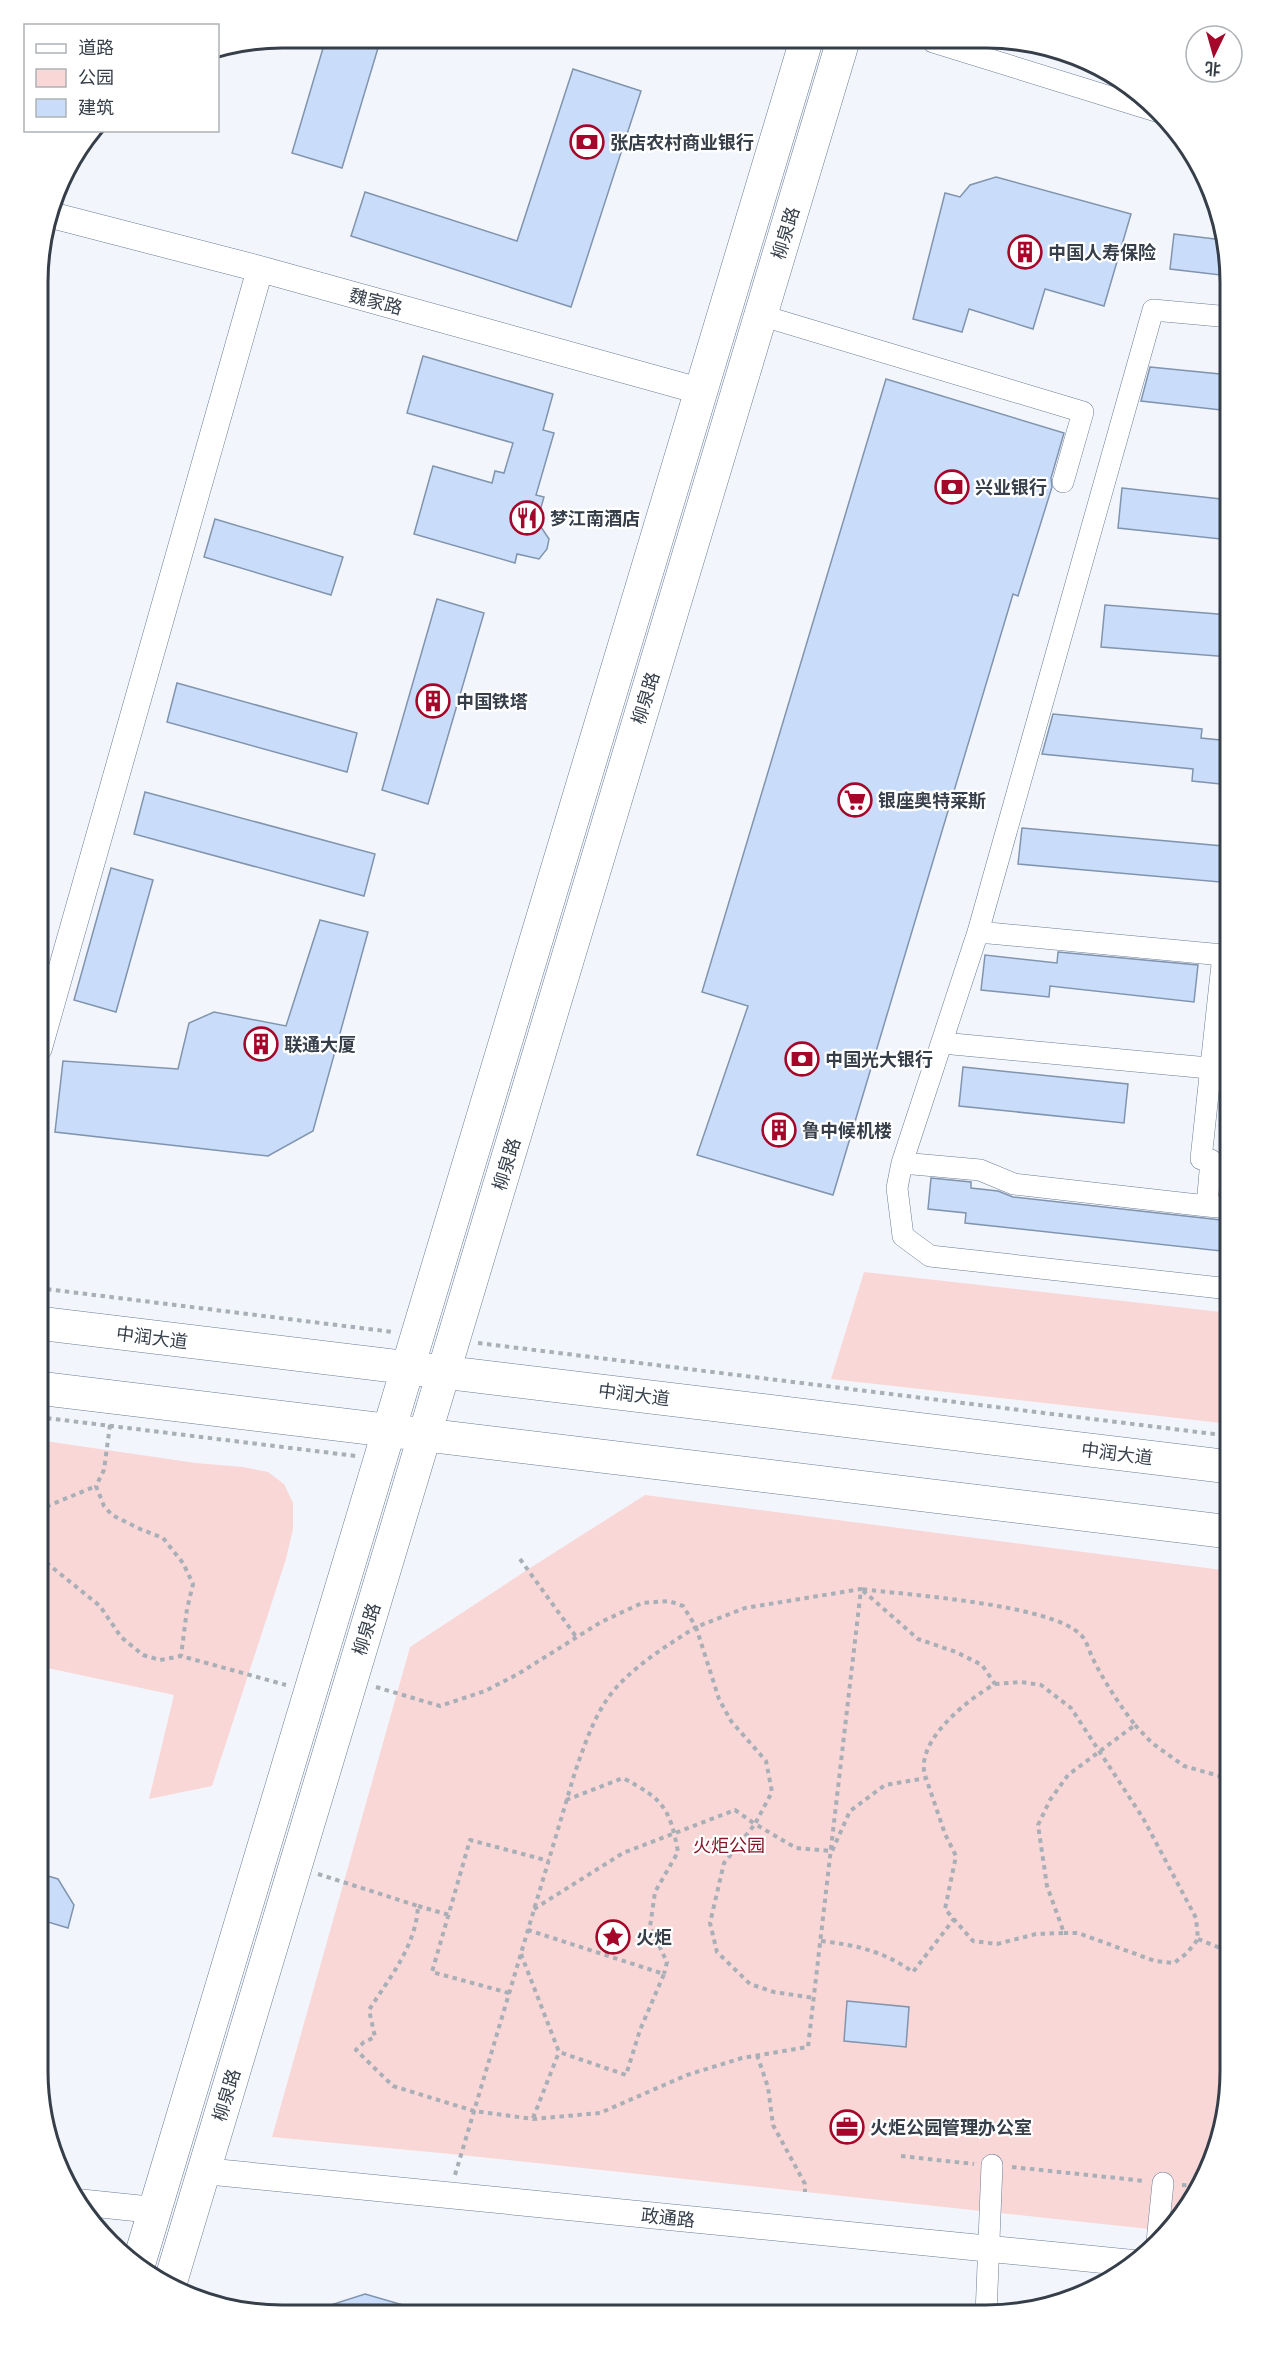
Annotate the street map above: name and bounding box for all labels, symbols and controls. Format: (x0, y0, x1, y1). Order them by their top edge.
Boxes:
legend (24, 24, 219, 132)
north arrow (1184, 24, 1244, 84)
text: 道路 (78, 36, 114, 58)
text: 北 (1204, 59, 1221, 80)
text: 公园 (78, 66, 114, 88)
text: 建筑 (78, 96, 114, 118)
bank icon: 张店农村商业银行 (569, 124, 605, 160)
place label: 张店农村商业银行 (610, 131, 754, 153)
street label: 柳泉路 (767, 204, 803, 262)
building icon: 中国人寿保险 (1007, 234, 1043, 270)
place label: 中国人寿保险 (1048, 241, 1156, 263)
street label: 魏家路 (347, 283, 405, 319)
bank icon: 兴业银行 (934, 469, 970, 505)
place label: 兴业银行 (975, 476, 1047, 498)
restaurant icon: 梦江南酒店 (509, 500, 545, 536)
place label: 梦江南酒店 (550, 507, 640, 529)
street label: 柳泉路 (627, 669, 663, 727)
building icon: 中国铁塔 (415, 683, 451, 719)
place label: 中国铁塔 (456, 690, 528, 712)
supermarket icon: 银座奥特莱斯 (837, 782, 873, 818)
place label: 银座奥特莱斯 (878, 789, 986, 811)
building icon: 联通大厦 (243, 1026, 279, 1062)
place label: 联通大厦 (284, 1033, 356, 1055)
bank icon: 中国光大银行 (784, 1041, 820, 1077)
place label: 中国光大银行 (825, 1048, 933, 1070)
building icon: 鲁中候机楼 (761, 1112, 797, 1148)
place label: 鲁中候机楼 (802, 1119, 892, 1141)
street label: 柳泉路 (488, 1135, 524, 1193)
street label: 中润大道 (115, 1322, 189, 1352)
street label: 中润大道 (597, 1379, 671, 1409)
street label: 中润大道 (1080, 1438, 1154, 1468)
street label: 柳泉路 (348, 1600, 384, 1658)
park label: 火炬公园 (693, 1834, 765, 1856)
place icon: 火炬 (595, 1919, 631, 1955)
place label: 火炬 (636, 1926, 672, 1948)
street label: 柳泉路 (208, 2066, 244, 2124)
office icon: 火炬公园管理办公室 (829, 2109, 865, 2145)
place label: 火炬公园管理办公室 (870, 2116, 1032, 2138)
street label: 政通路 (640, 2203, 696, 2231)

